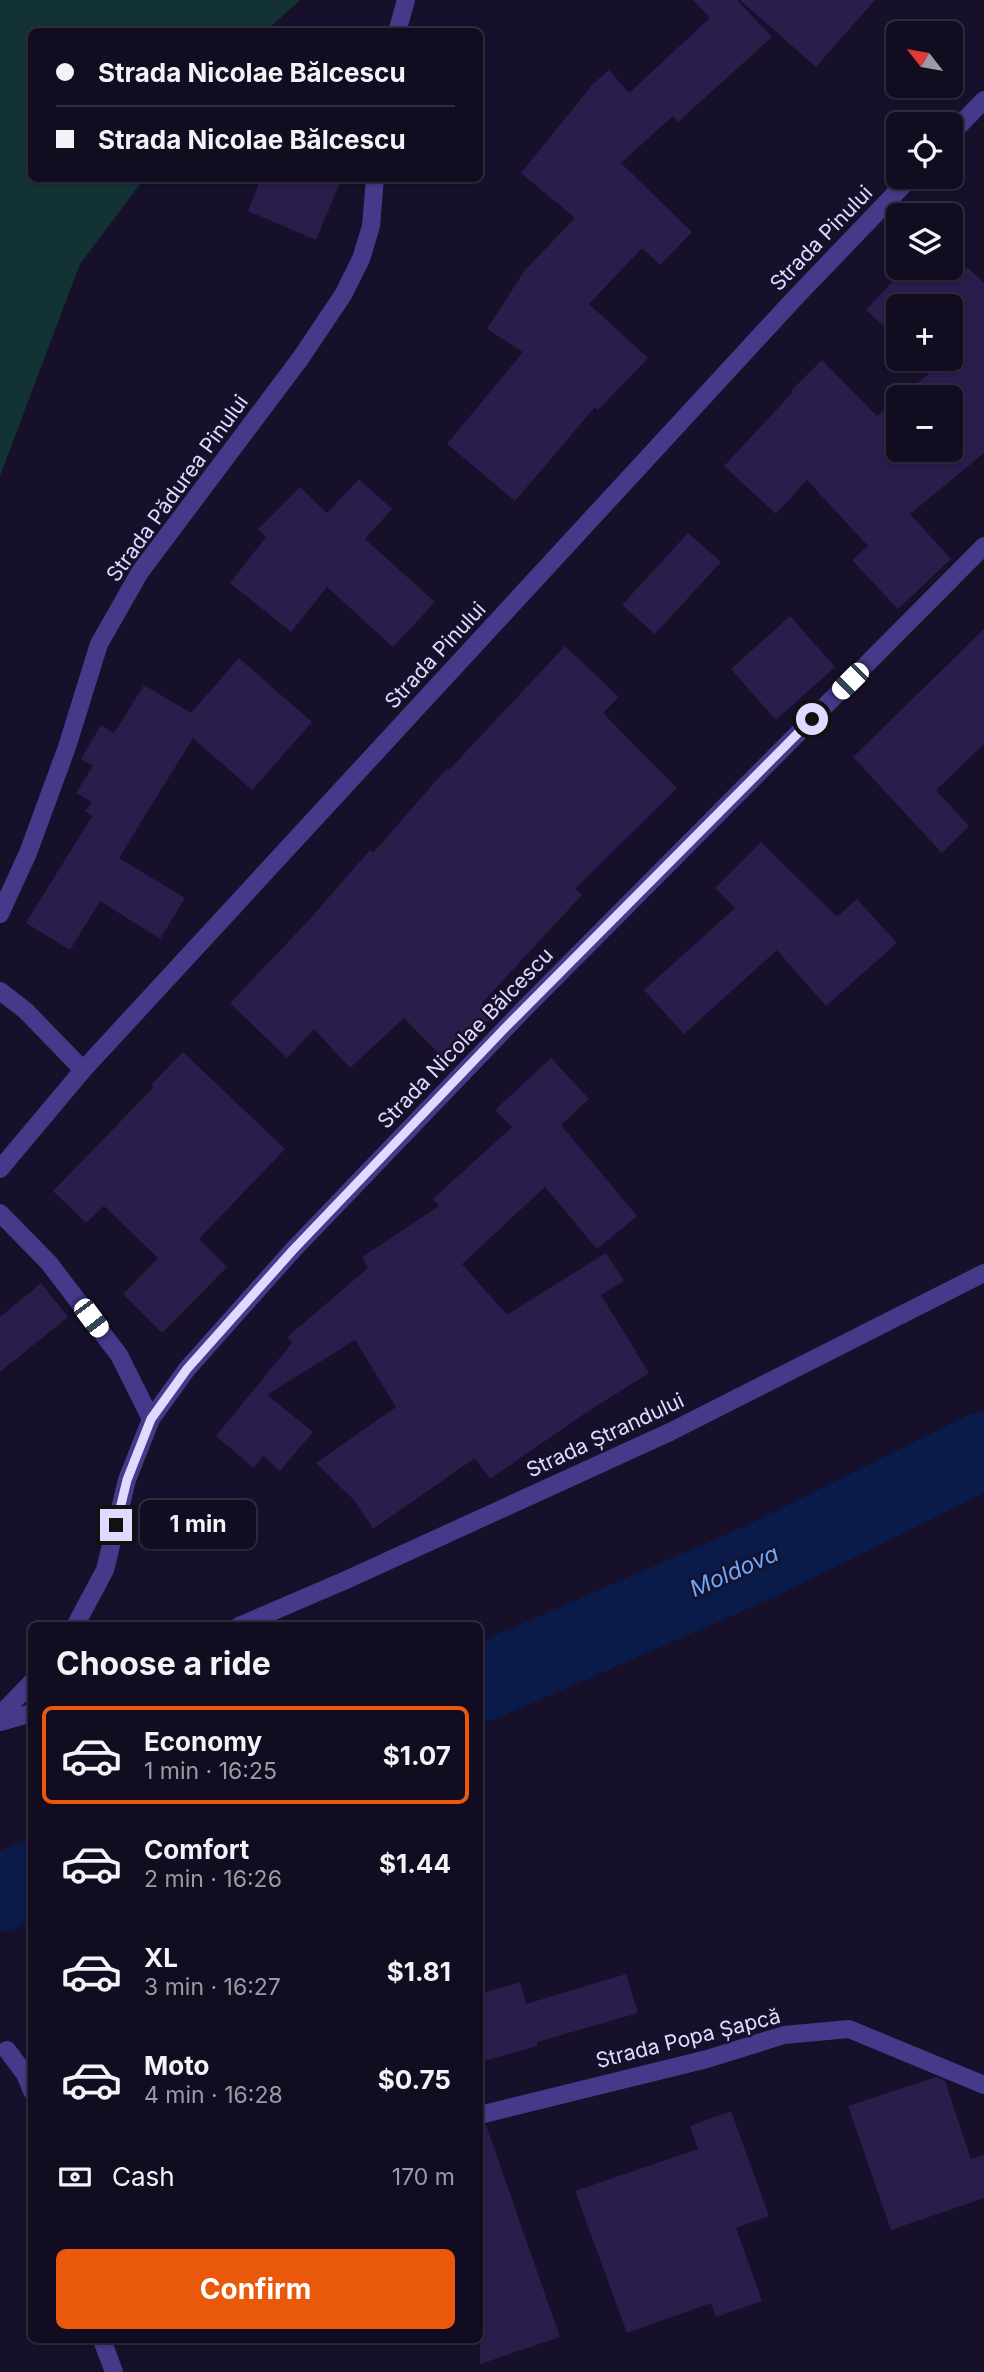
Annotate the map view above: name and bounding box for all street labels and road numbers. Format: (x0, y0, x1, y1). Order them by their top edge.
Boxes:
street label: Strada Pinului (765, 180, 877, 296)
street label: Strada Pădurea Pinului (101, 390, 253, 586)
street label: Strada Pinului (379, 597, 491, 713)
street label: Strada Nicolae Bălcescu (372, 942, 558, 1134)
street label: Strada Ștrandului (522, 1388, 688, 1482)
street label: Strada Popa Șapcă (593, 2003, 783, 2073)

